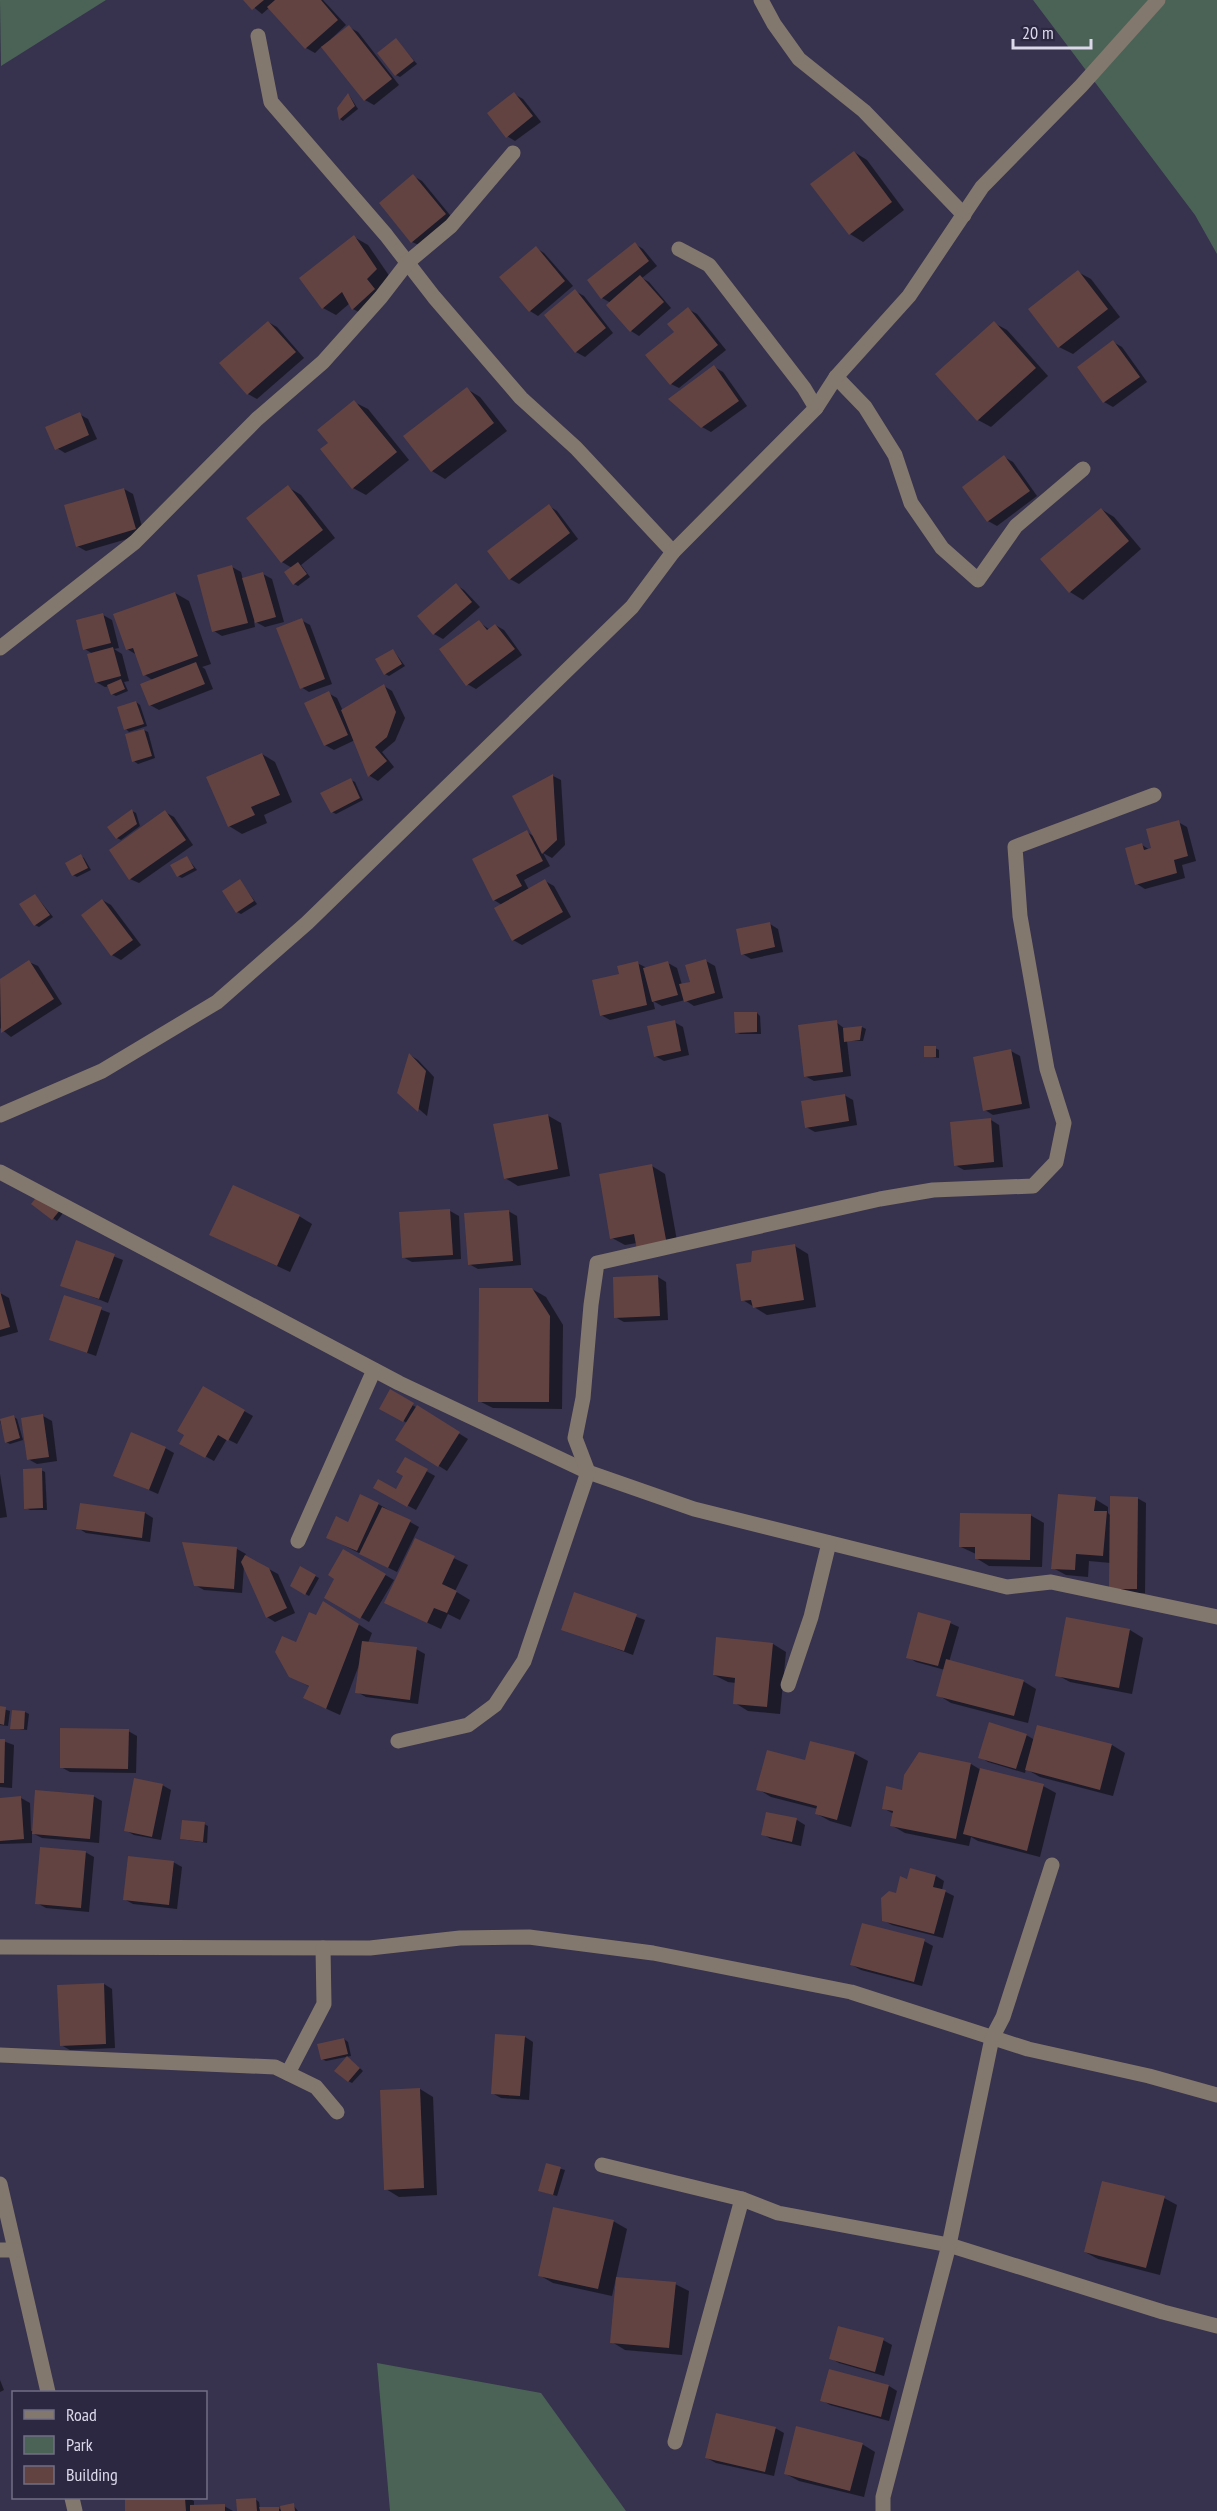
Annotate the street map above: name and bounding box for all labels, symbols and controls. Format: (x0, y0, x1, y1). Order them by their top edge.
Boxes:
scale bar (1013, 12, 1091, 50)
text: 20 m (1022, 21, 1054, 44)
legend (12, 2391, 207, 2499)
text: Road (66, 2403, 97, 2426)
text: Park (66, 2433, 93, 2456)
text: Building (66, 2463, 118, 2486)

